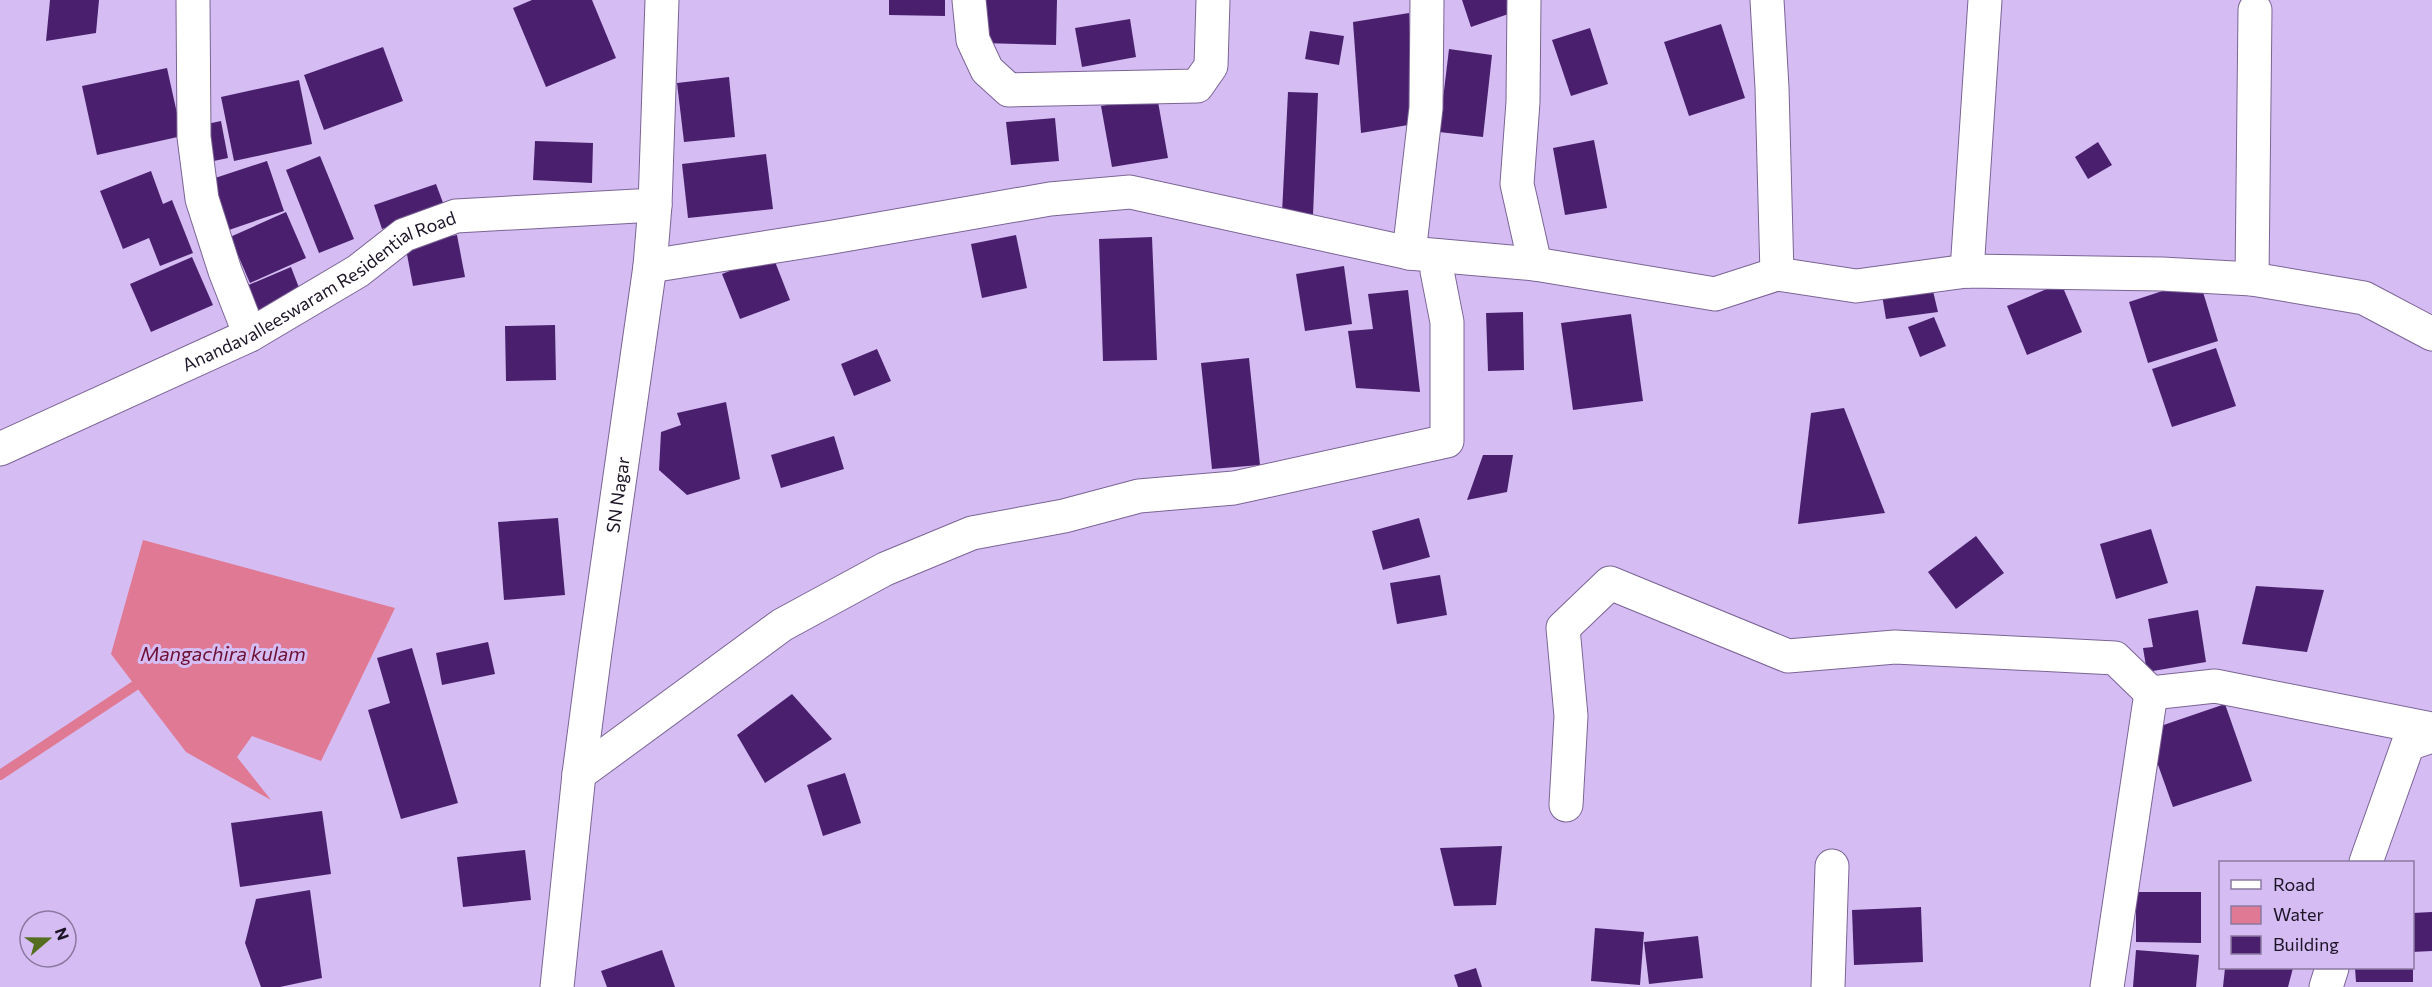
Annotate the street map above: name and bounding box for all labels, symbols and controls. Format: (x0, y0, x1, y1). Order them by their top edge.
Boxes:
street label: Anandavalleeswaram Residential Road (178, 206, 459, 376)
street label: SN Nagar (601, 455, 634, 534)
water label: Mangachira kulam (140, 641, 306, 665)
legend (2219, 861, 2414, 969)
text: Road (2273, 873, 2315, 895)
text: Water (2273, 903, 2324, 925)
north arrow (18, 909, 78, 969)
text: N (52, 925, 74, 943)
text: Building (2273, 933, 2339, 955)

